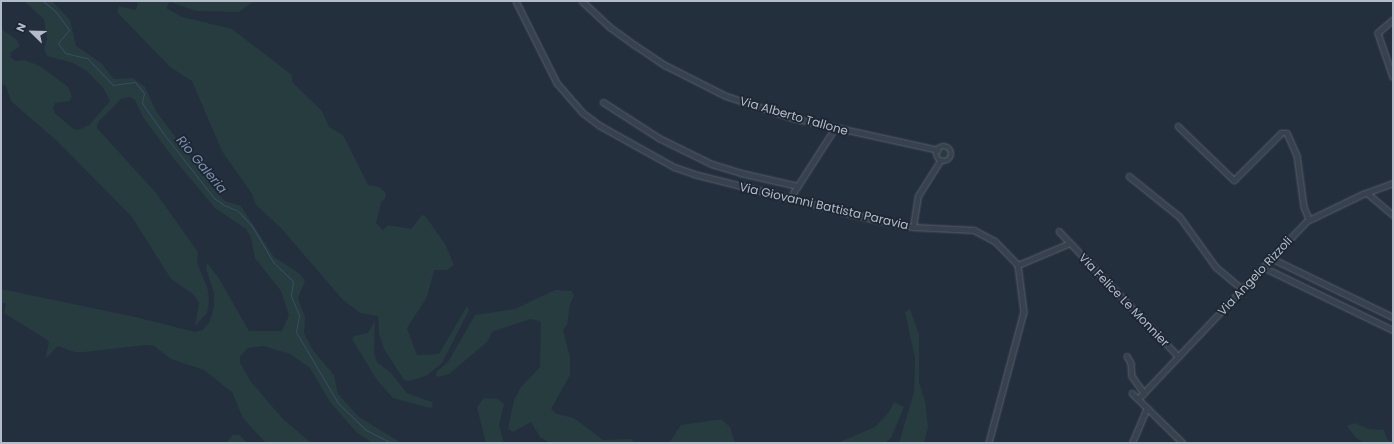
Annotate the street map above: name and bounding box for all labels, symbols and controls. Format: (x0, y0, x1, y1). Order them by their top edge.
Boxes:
north arrow (12, 12, 52, 52)
text: N (12, 20, 30, 34)
street label: Via Alberto Tallone (738, 94, 850, 138)
water label: Rio Galeria (172, 133, 230, 197)
street label: Via Giovanni Battista Paravia (738, 179, 910, 233)
street label: Via Angelo Rizzoli (1215, 234, 1295, 318)
street label: Via Felice Le Monnier (1076, 250, 1172, 350)

